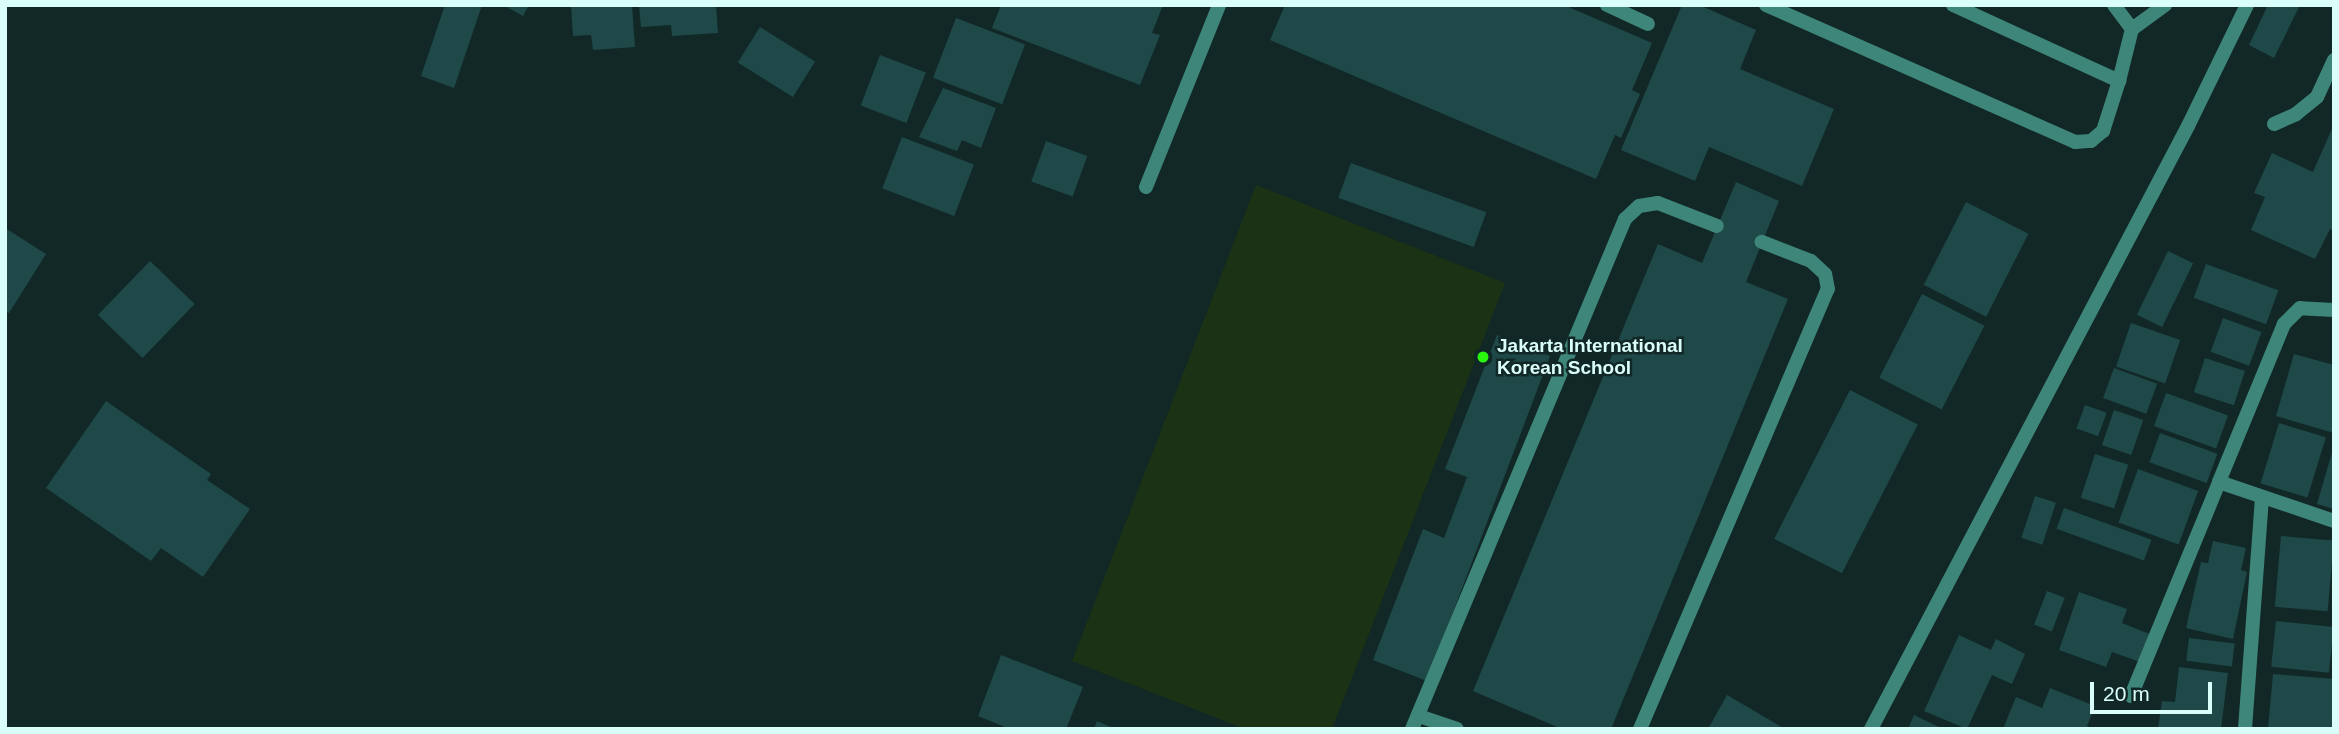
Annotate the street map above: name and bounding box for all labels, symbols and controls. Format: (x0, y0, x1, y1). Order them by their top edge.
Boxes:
place label: Jakarta International Korean School (1497, 335, 1683, 379)
marker: Jakarta International Korean School (1475, 349, 1491, 365)
scale bar (2094, 668, 2216, 712)
text: 20 m (2103, 682, 2150, 705)

